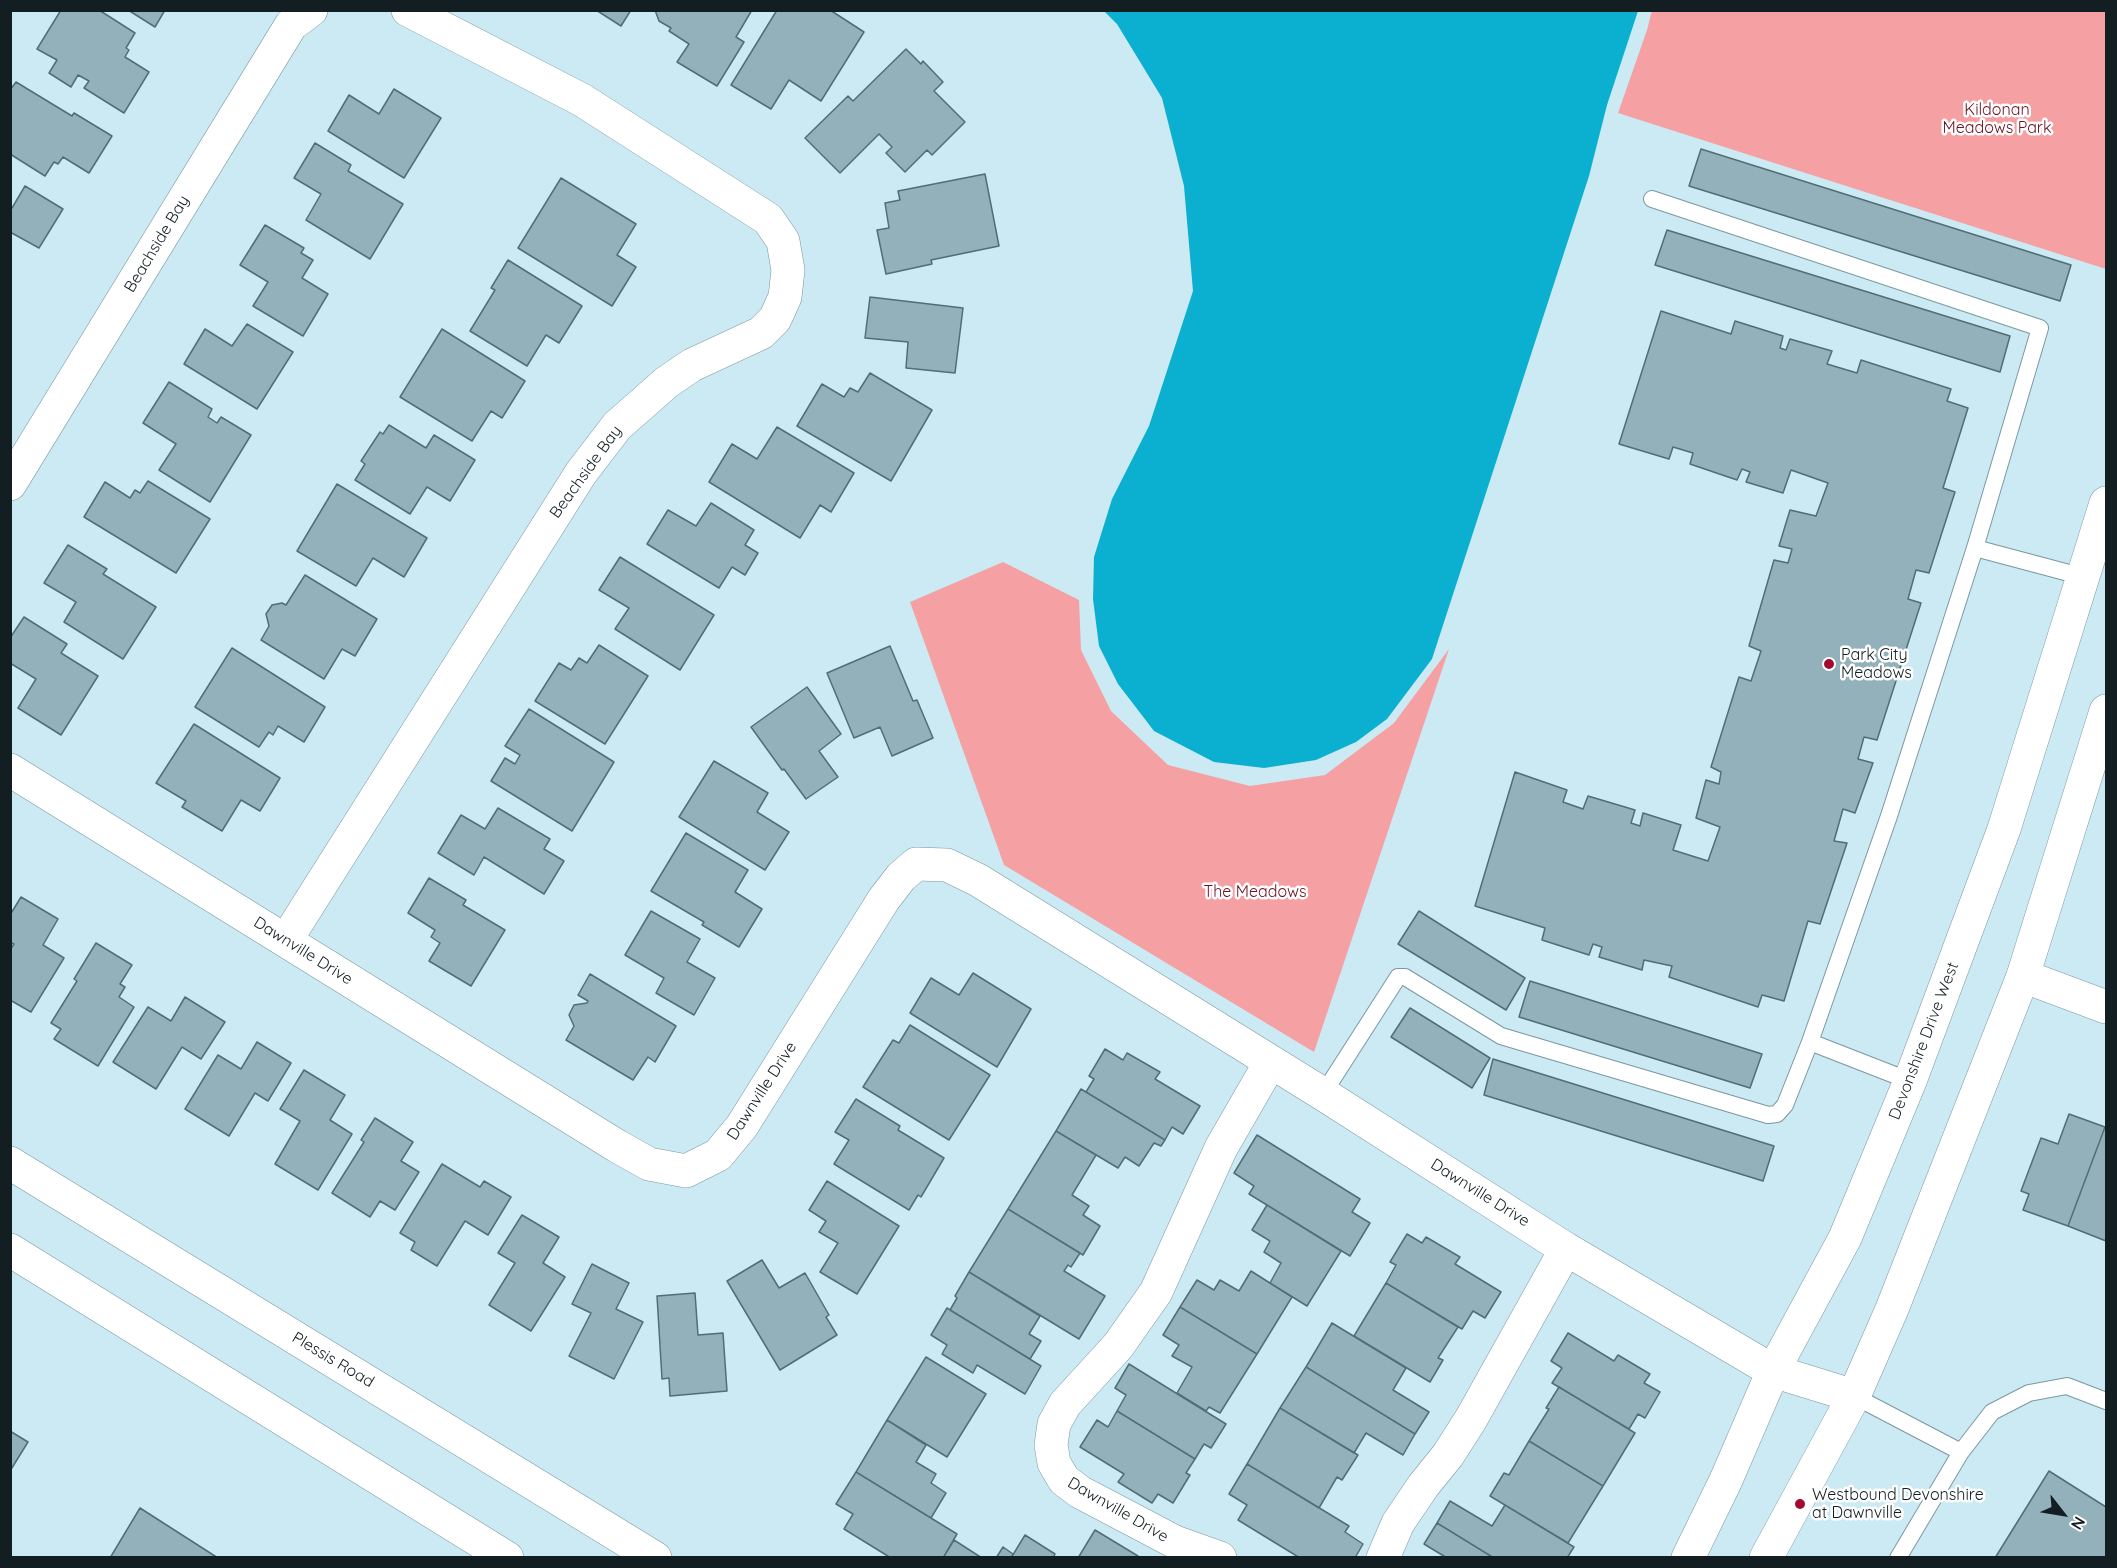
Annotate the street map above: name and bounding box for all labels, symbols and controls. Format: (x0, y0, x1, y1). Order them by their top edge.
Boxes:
park label: Kildonan Meadows Park (1942, 100, 2052, 138)
street label: Beachside Bay (120, 192, 194, 296)
street label: Beachside Bay (546, 422, 626, 522)
place label: Park City Meadows (1841, 645, 1912, 683)
marker: Park City Meadows (1822, 657, 1836, 671)
park label: The Meadows (1203, 882, 1307, 902)
street label: Dawnville Drive (250, 913, 356, 989)
street label: Devonshire Drive West (1885, 960, 1963, 1122)
street label: Dawnville Drive (723, 1038, 801, 1144)
street label: Dawnville Drive (1427, 1155, 1533, 1231)
street label: Plessis Road (289, 1328, 377, 1392)
street label: Dawnville Drive (1064, 1473, 1172, 1547)
north arrow (2033, 1484, 2093, 1544)
place label: Westbound Devonshire at Dawnville (1812, 1485, 1984, 1523)
marker: Westbound Devonshire at Dawnville (1793, 1497, 1807, 1511)
text: N (2067, 1513, 2090, 1533)

